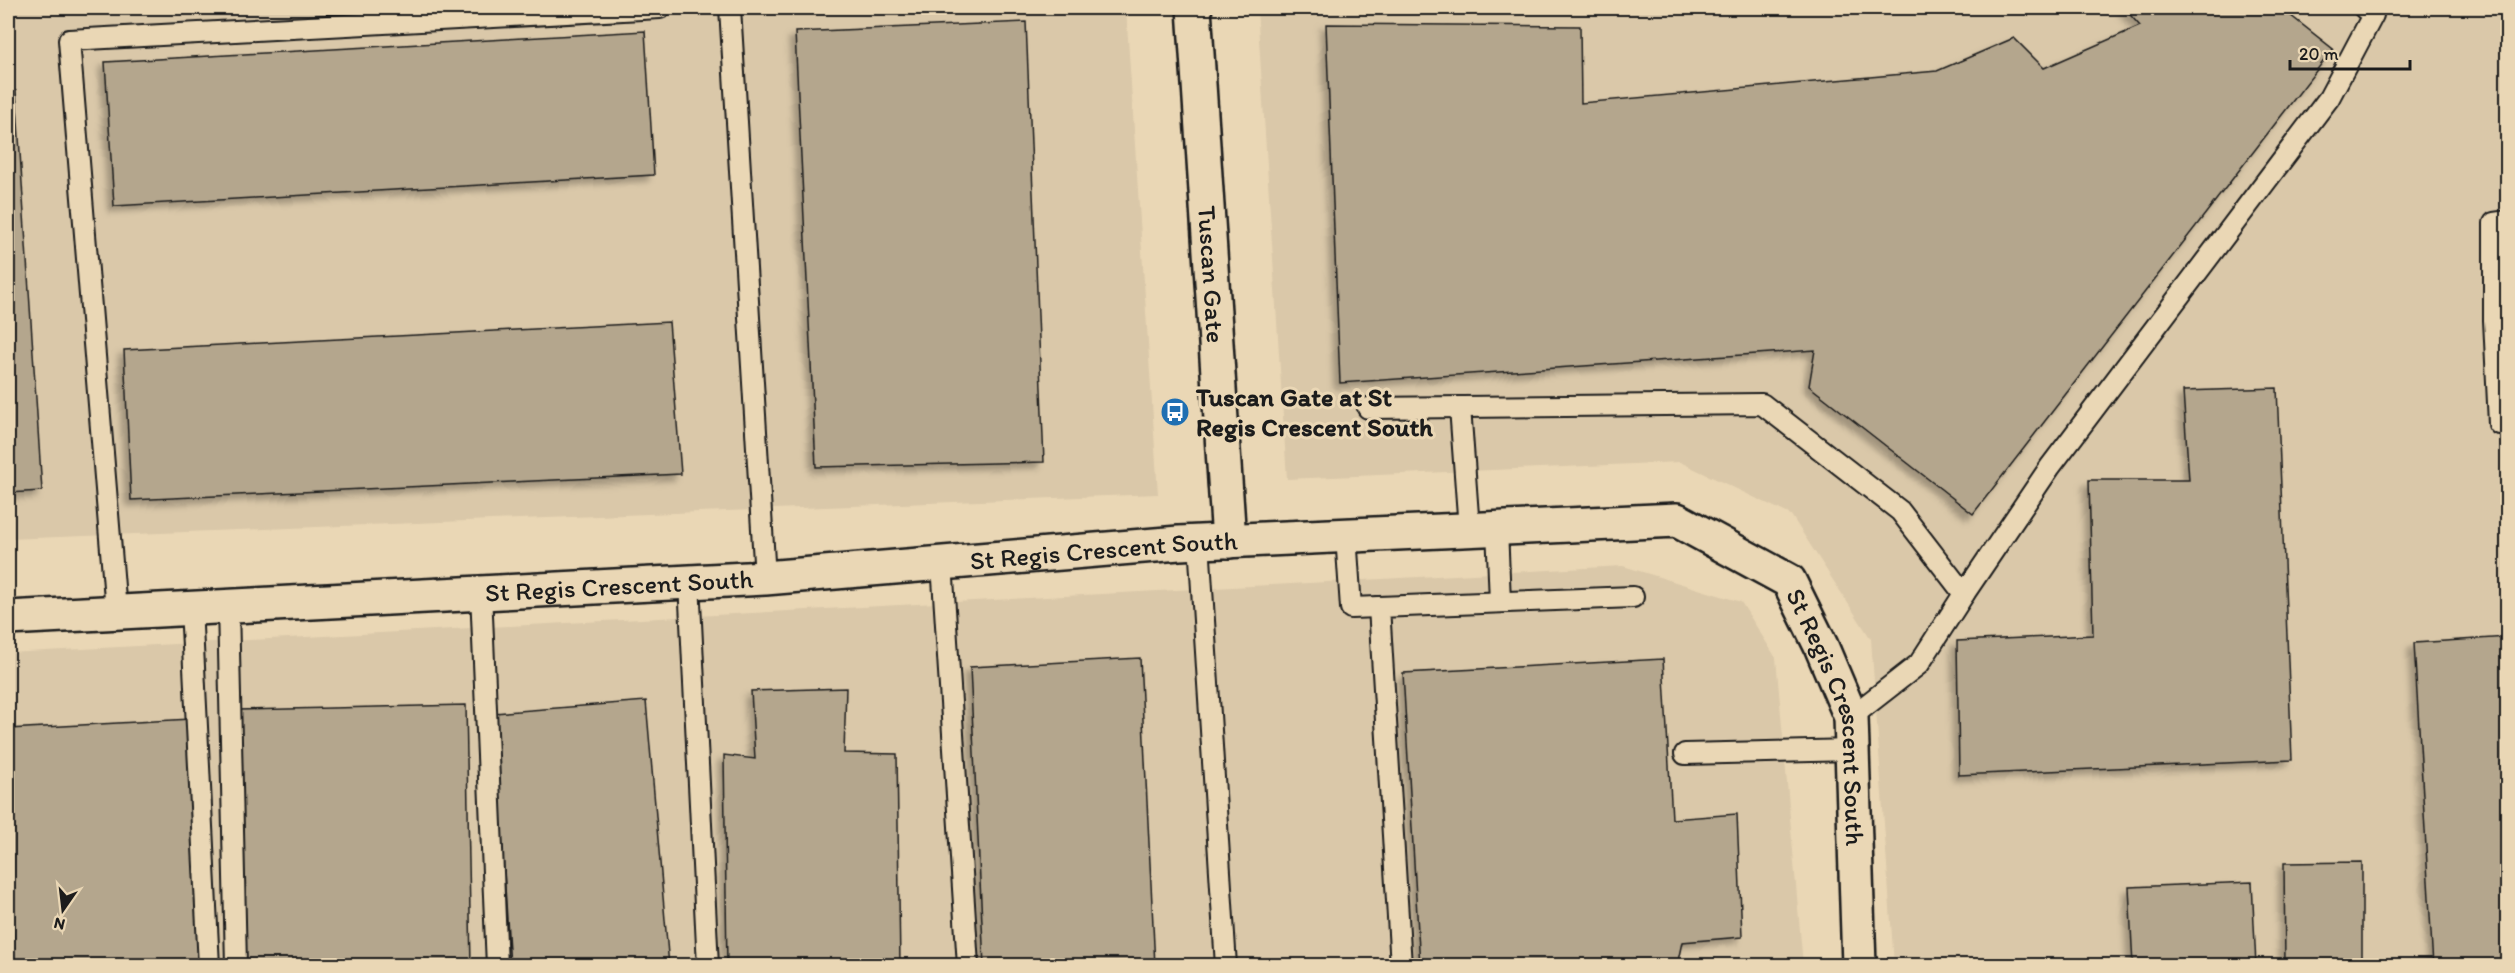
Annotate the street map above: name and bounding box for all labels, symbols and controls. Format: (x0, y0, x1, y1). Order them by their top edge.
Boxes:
scale bar (2290, 33, 2410, 71)
text: 20 m (2299, 43, 2339, 65)
street label: Tuscan Gate (1191, 205, 1232, 344)
place label: Tuscan Gate at St Regis Crescent South (1195, 381, 1433, 443)
bus stop icon: Tuscan Gate at St Regis Crescent South (1159, 396, 1191, 428)
street label: St Regis Crescent South (969, 524, 1238, 577)
street label: St Regis Crescent South (484, 563, 754, 609)
street label: St Regis Crescent South (1779, 583, 1871, 847)
north arrow (33, 880, 93, 940)
text: N (52, 914, 67, 935)

